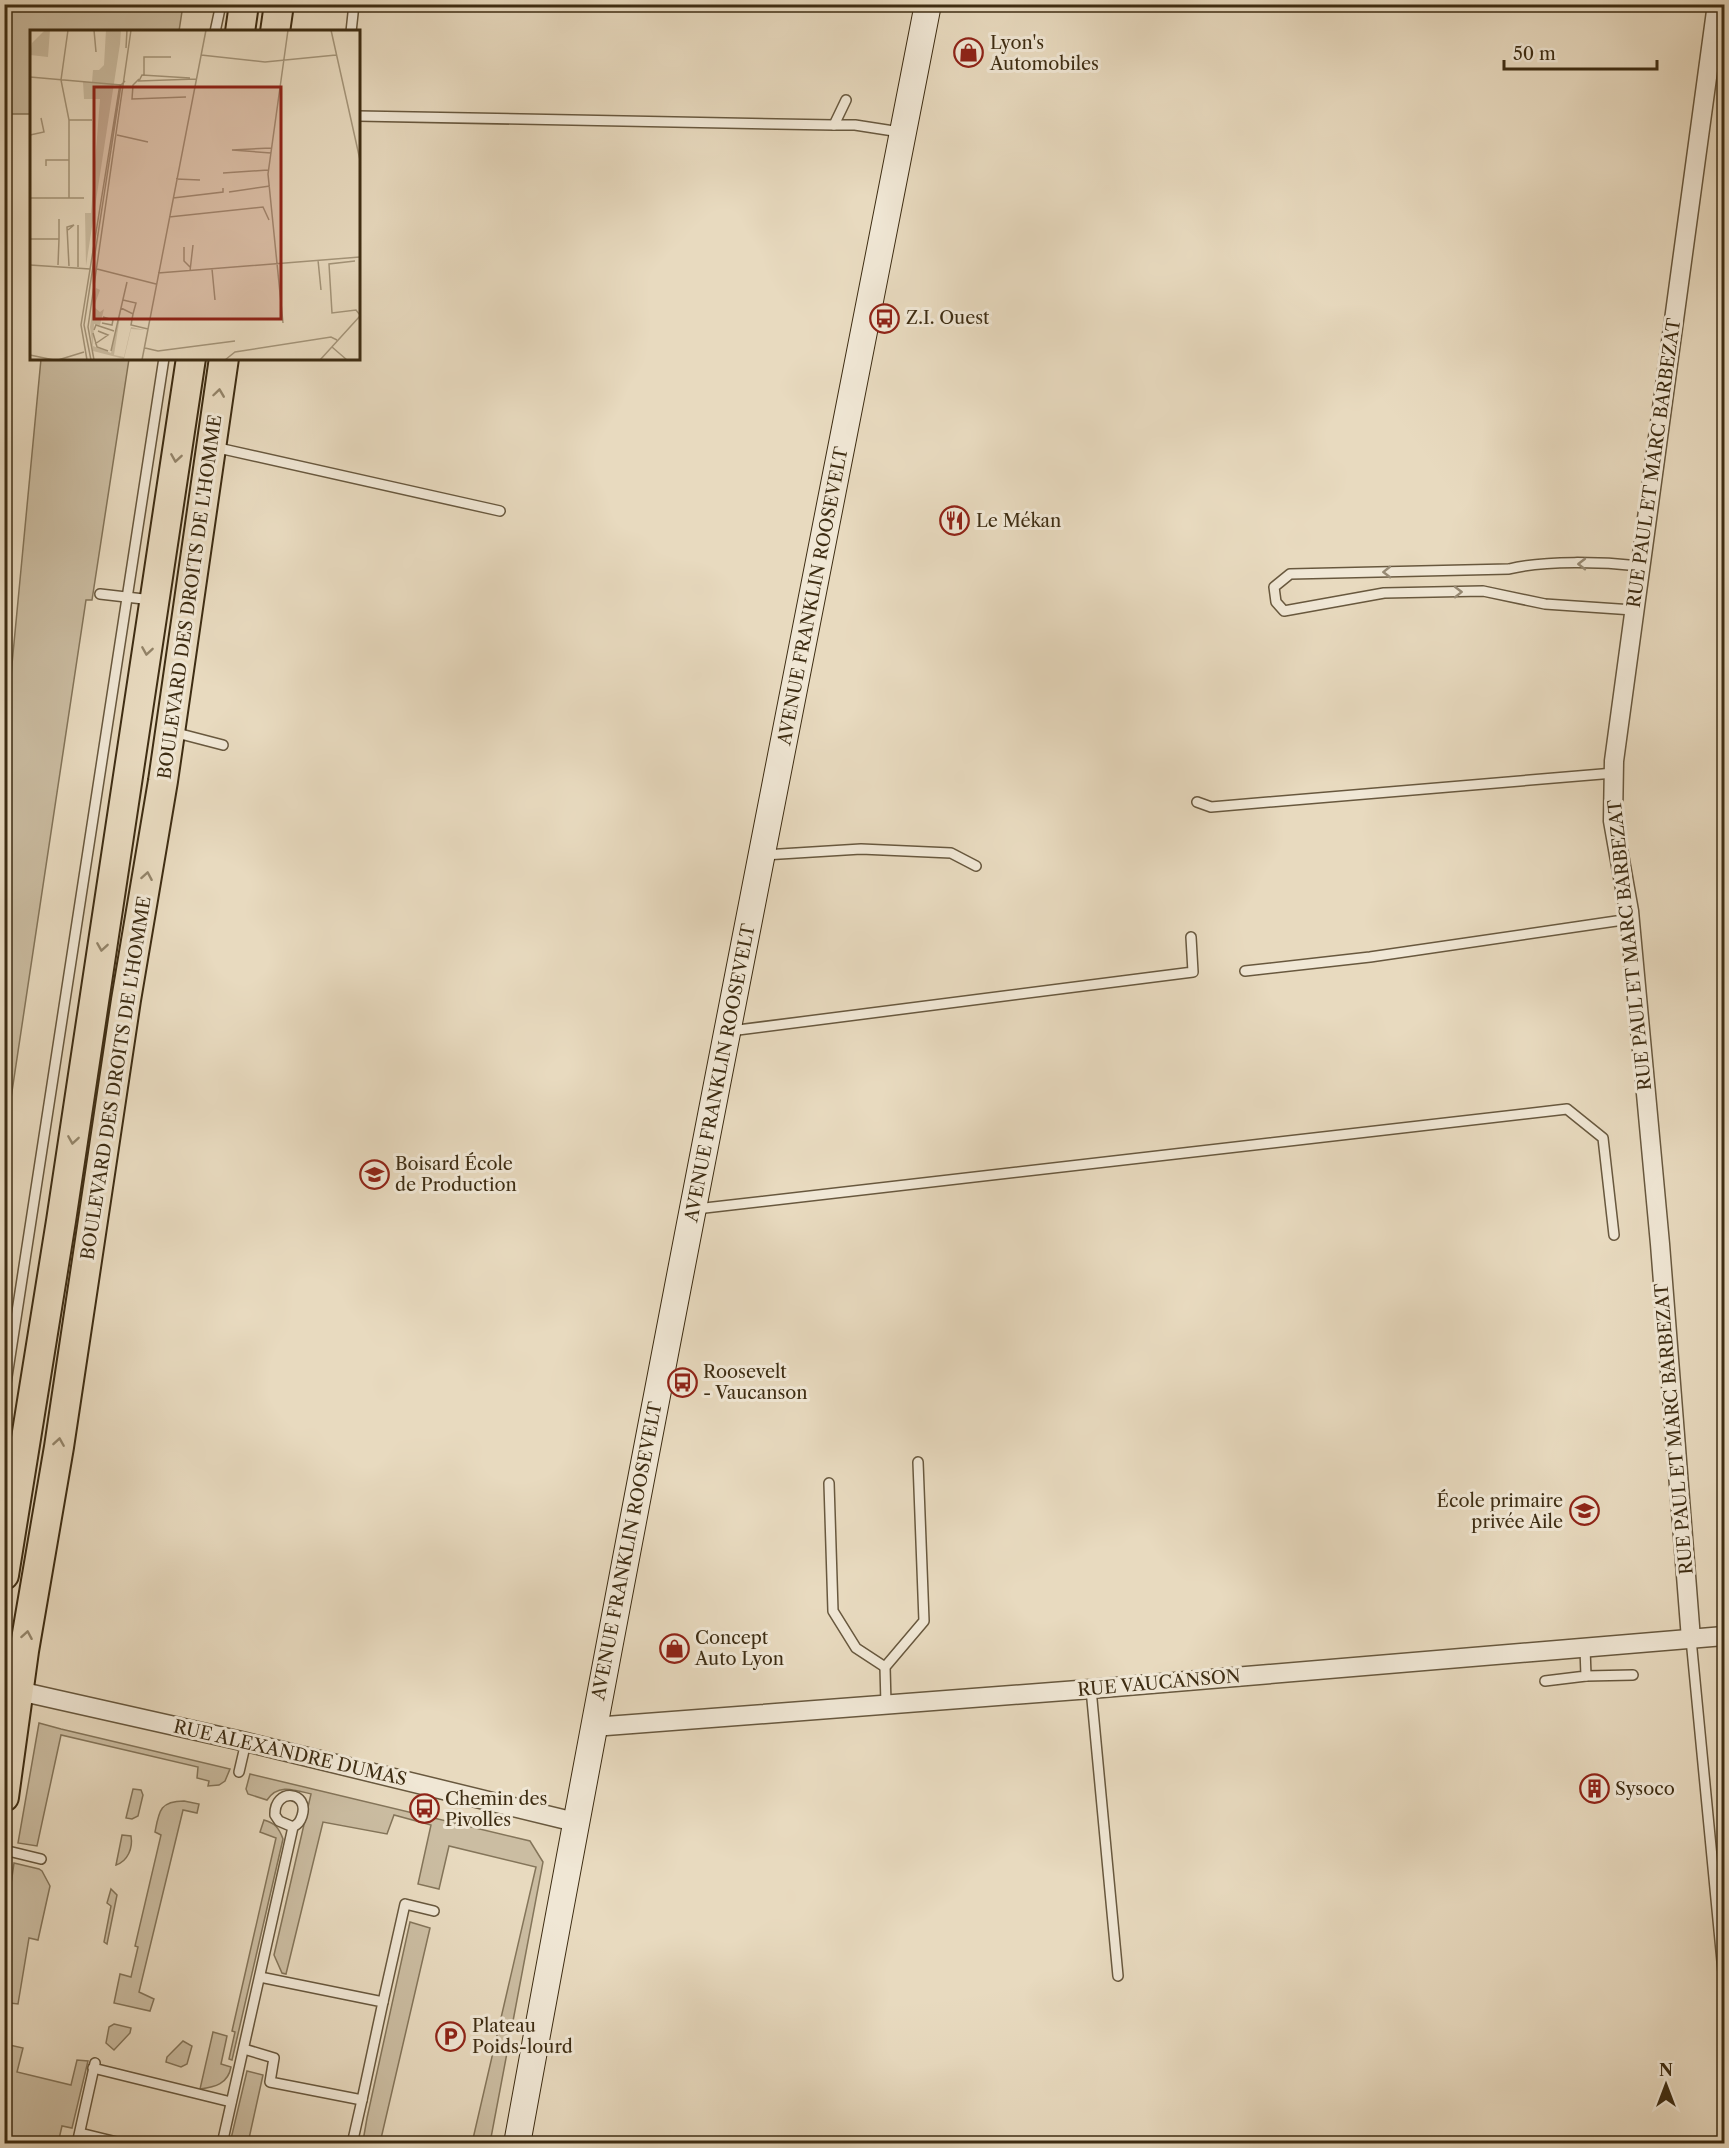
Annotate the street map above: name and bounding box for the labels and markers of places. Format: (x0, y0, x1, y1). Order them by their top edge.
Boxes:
place label: Lyon's Automobiles (989, 32, 1099, 75)
shop icon: Lyon's Automobiles (953, 37, 985, 69)
bus stop icon: Z.I. Ouest (869, 302, 901, 334)
place label: Z.I. Ouest (906, 307, 990, 329)
restaurant icon: Le Mékan (939, 505, 971, 537)
place label: Le Mékan (976, 510, 1061, 532)
place label: Boisard École de Production (395, 1152, 517, 1196)
school or university icon: Boisard École de Production (358, 1158, 390, 1190)
place label: Roosevelt - Vaucanson (703, 1361, 808, 1404)
bus stop icon: Roosevelt - Vaucanson (666, 1366, 698, 1398)
place label: École primaire privée Aile (1437, 1489, 1563, 1533)
school or university icon: École primaire privée Aile (1568, 1495, 1600, 1527)
place label: Concept Auto Lyon (694, 1627, 784, 1670)
shop icon: Concept Auto Lyon (658, 1632, 690, 1664)
building icon: Sysoco (1578, 1773, 1610, 1805)
place label: Sysoco (1615, 1778, 1675, 1800)
place label: Chemin des Pivolles (445, 1788, 547, 1831)
bus stop icon: Chemin des Pivolles (408, 1793, 440, 1825)
place label: Plateau Poids-lourd (472, 2015, 573, 2058)
parking icon: Plateau Poids-lourd (435, 2020, 467, 2052)

